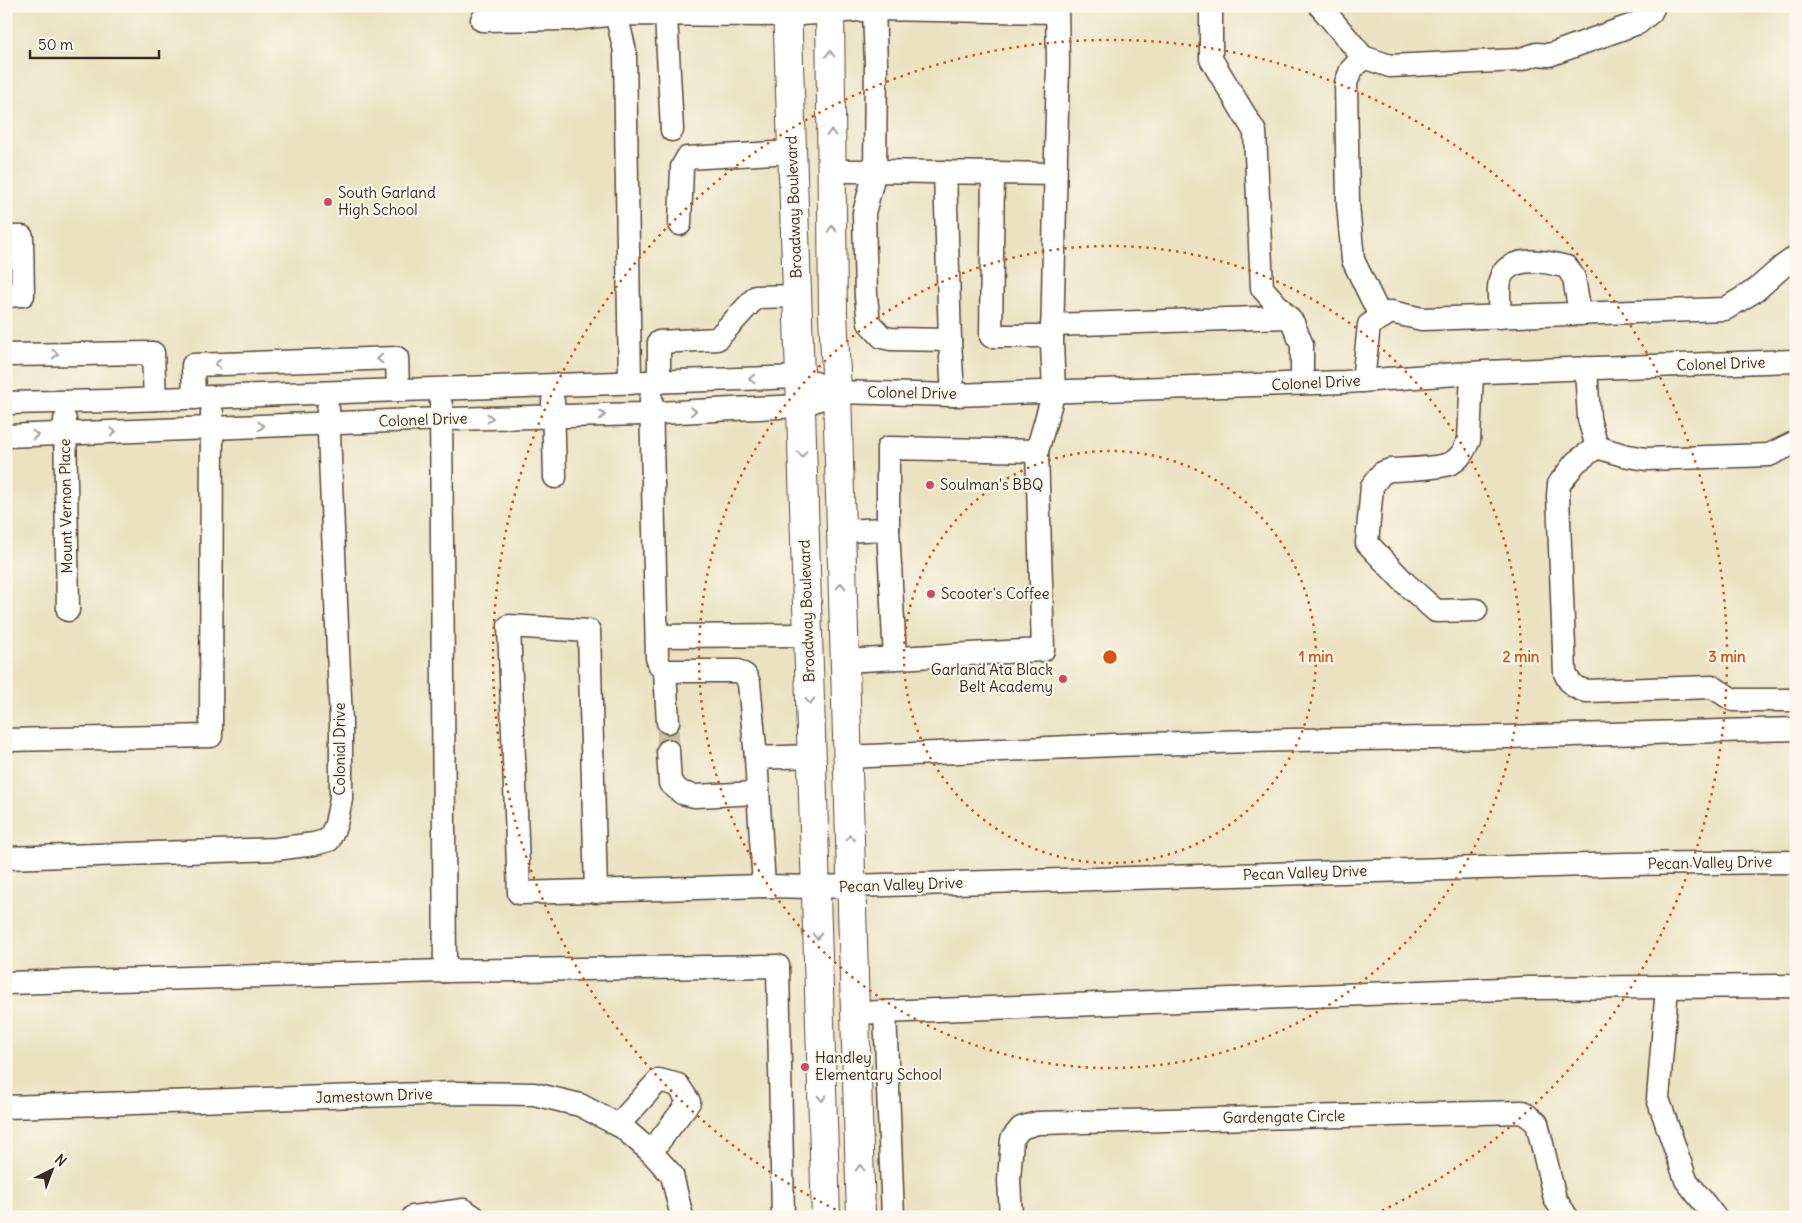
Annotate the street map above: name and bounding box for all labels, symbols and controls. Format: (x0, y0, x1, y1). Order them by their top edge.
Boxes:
scale bar (30, 28, 159, 60)
text: 50 m (38, 35, 73, 54)
one-way arrow (825, 50, 835, 58)
one-way arrow (826, 128, 836, 136)
street label: Broadway Boulevard (782, 135, 805, 279)
place label: South Garland High School (338, 183, 436, 219)
marker: South Garland High School (322, 196, 334, 208)
one-way arrow (827, 225, 837, 232)
one-way arrow (52, 349, 59, 359)
street label: Colonel Drive (1676, 352, 1766, 375)
one-way arrow (376, 353, 384, 364)
one-way arrow (213, 359, 221, 370)
street label: Colonel Drive (1271, 371, 1361, 394)
one-way arrow (747, 374, 755, 384)
street label: Colonel Drive (867, 382, 957, 403)
one-way arrow (689, 406, 697, 417)
street label: Colonel Drive (378, 408, 468, 431)
one-way arrow (598, 410, 606, 420)
one-way arrow (487, 413, 495, 423)
one-way arrow (258, 420, 266, 431)
one-way arrow (109, 427, 117, 438)
one-way arrow (32, 430, 40, 441)
street label: Mount Vernon Place (55, 438, 76, 574)
one-way arrow (797, 451, 808, 459)
place label: Soulman's BBQ (940, 475, 1043, 494)
marker: Soulman's BBQ (924, 479, 936, 491)
street label: Broadway Boulevard (795, 539, 818, 683)
one-way arrow (836, 582, 847, 590)
place label: Scooter's Coffee (941, 584, 1050, 603)
marker: Scooter's Coffee (925, 588, 937, 600)
text: 1 min (1299, 647, 1334, 666)
text: 2 min (1503, 647, 1540, 666)
text: 3 min (1708, 647, 1746, 666)
centre of rings (1101, 648, 1119, 666)
place label: Garland Ata Black Belt Academy (931, 660, 1053, 696)
marker: Garland Ata Black Belt Academy (1057, 673, 1069, 685)
one-way arrow (805, 697, 815, 705)
street label: Colonial Drive (330, 703, 349, 795)
one-way arrow (844, 833, 855, 841)
street label: Pecan Valley Drive (1648, 852, 1772, 873)
street label: Pecan Valley Drive (1242, 861, 1368, 884)
street label: Pecan Valley Drive (838, 873, 964, 896)
one-way arrow (811, 932, 822, 940)
place label: Handley Elementary School (815, 1048, 942, 1084)
marker: Handley Elementary School (799, 1061, 811, 1073)
street label: Jamestown Drive (315, 1084, 433, 1107)
one-way arrow (817, 1095, 827, 1103)
street label: Gardengate Circle (1223, 1106, 1345, 1127)
north arrow (28, 1146, 78, 1196)
text: N (51, 1150, 70, 1170)
one-way arrow (855, 1164, 865, 1172)

